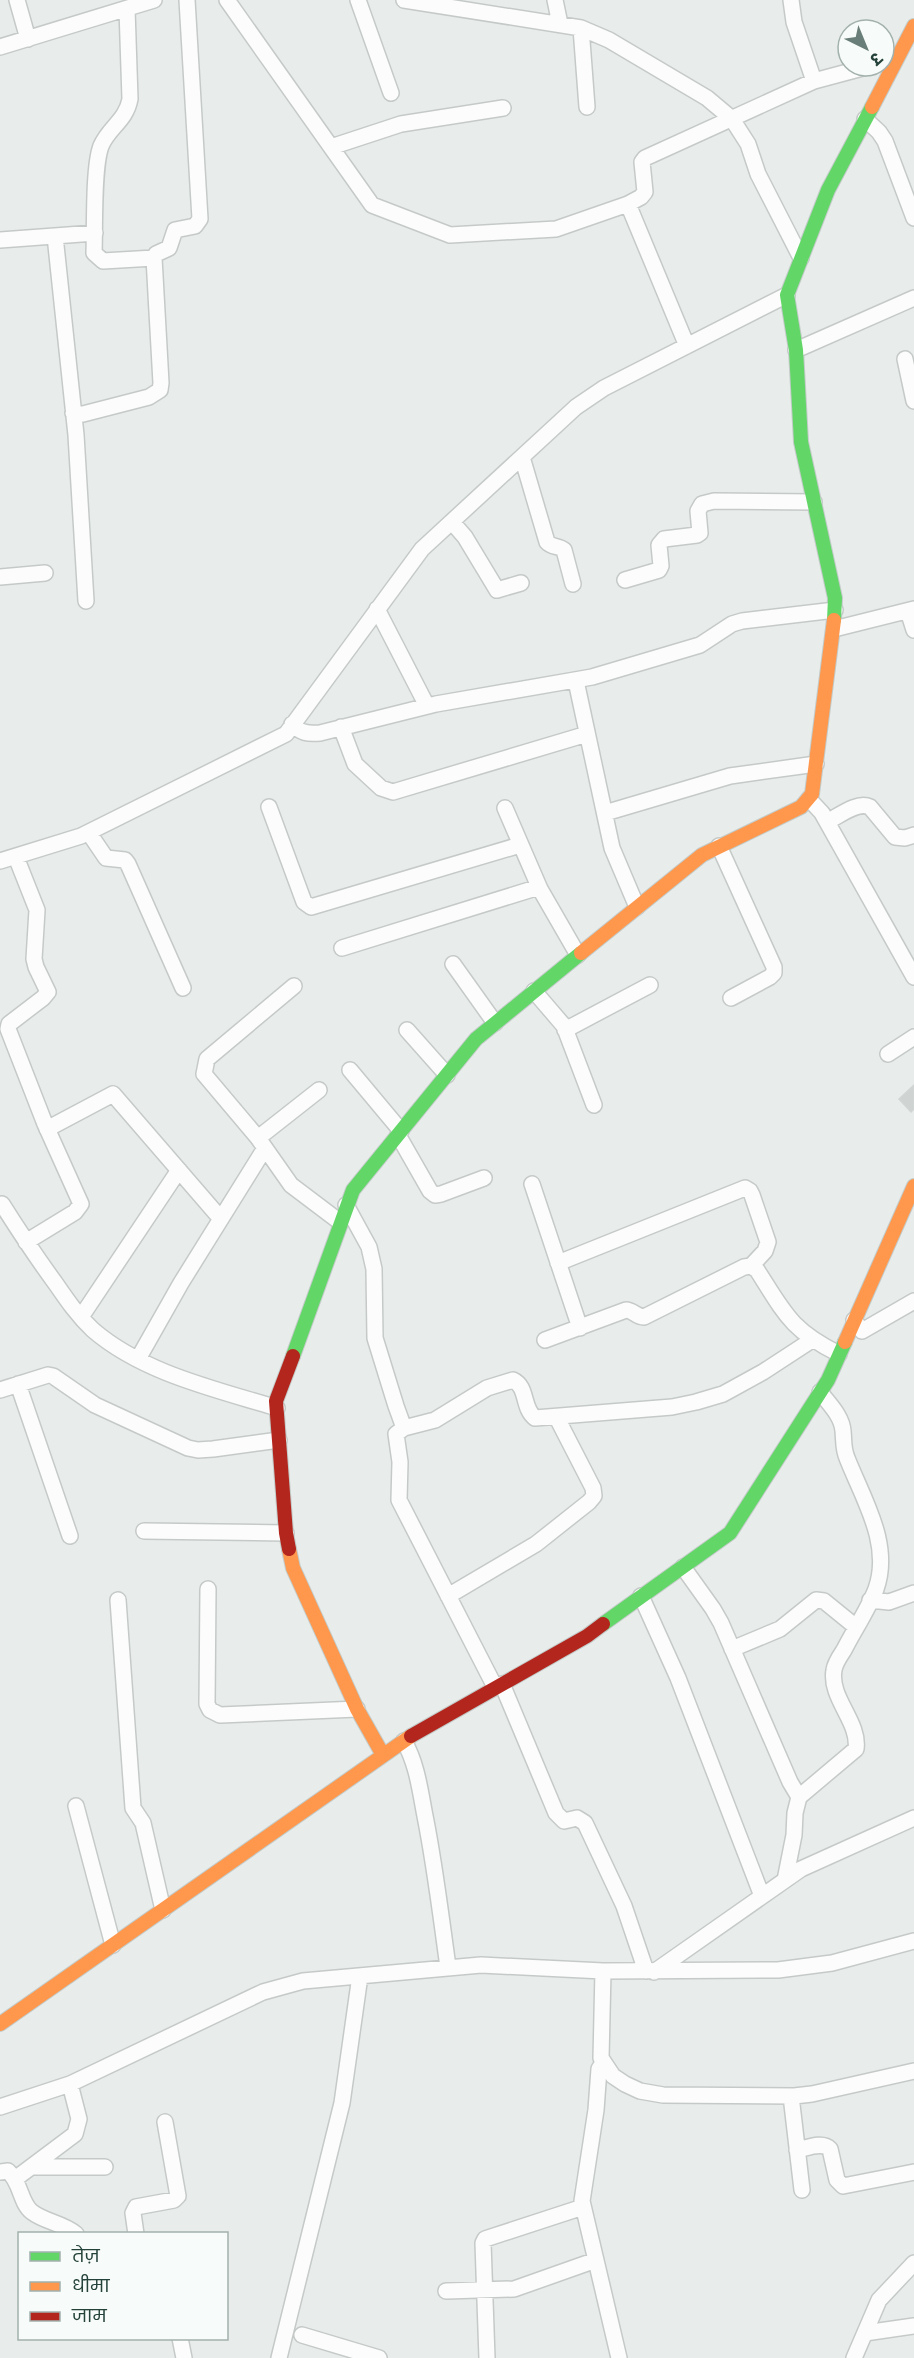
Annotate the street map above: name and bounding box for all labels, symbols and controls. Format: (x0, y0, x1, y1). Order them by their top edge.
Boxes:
north arrow (836, 18, 896, 78)
text: उ (864, 46, 888, 71)
legend (18, 2232, 228, 2340)
text: तेज़ (71, 2243, 100, 2268)
text: धीमा (72, 2273, 110, 2298)
text: जाम (71, 2303, 107, 2328)

